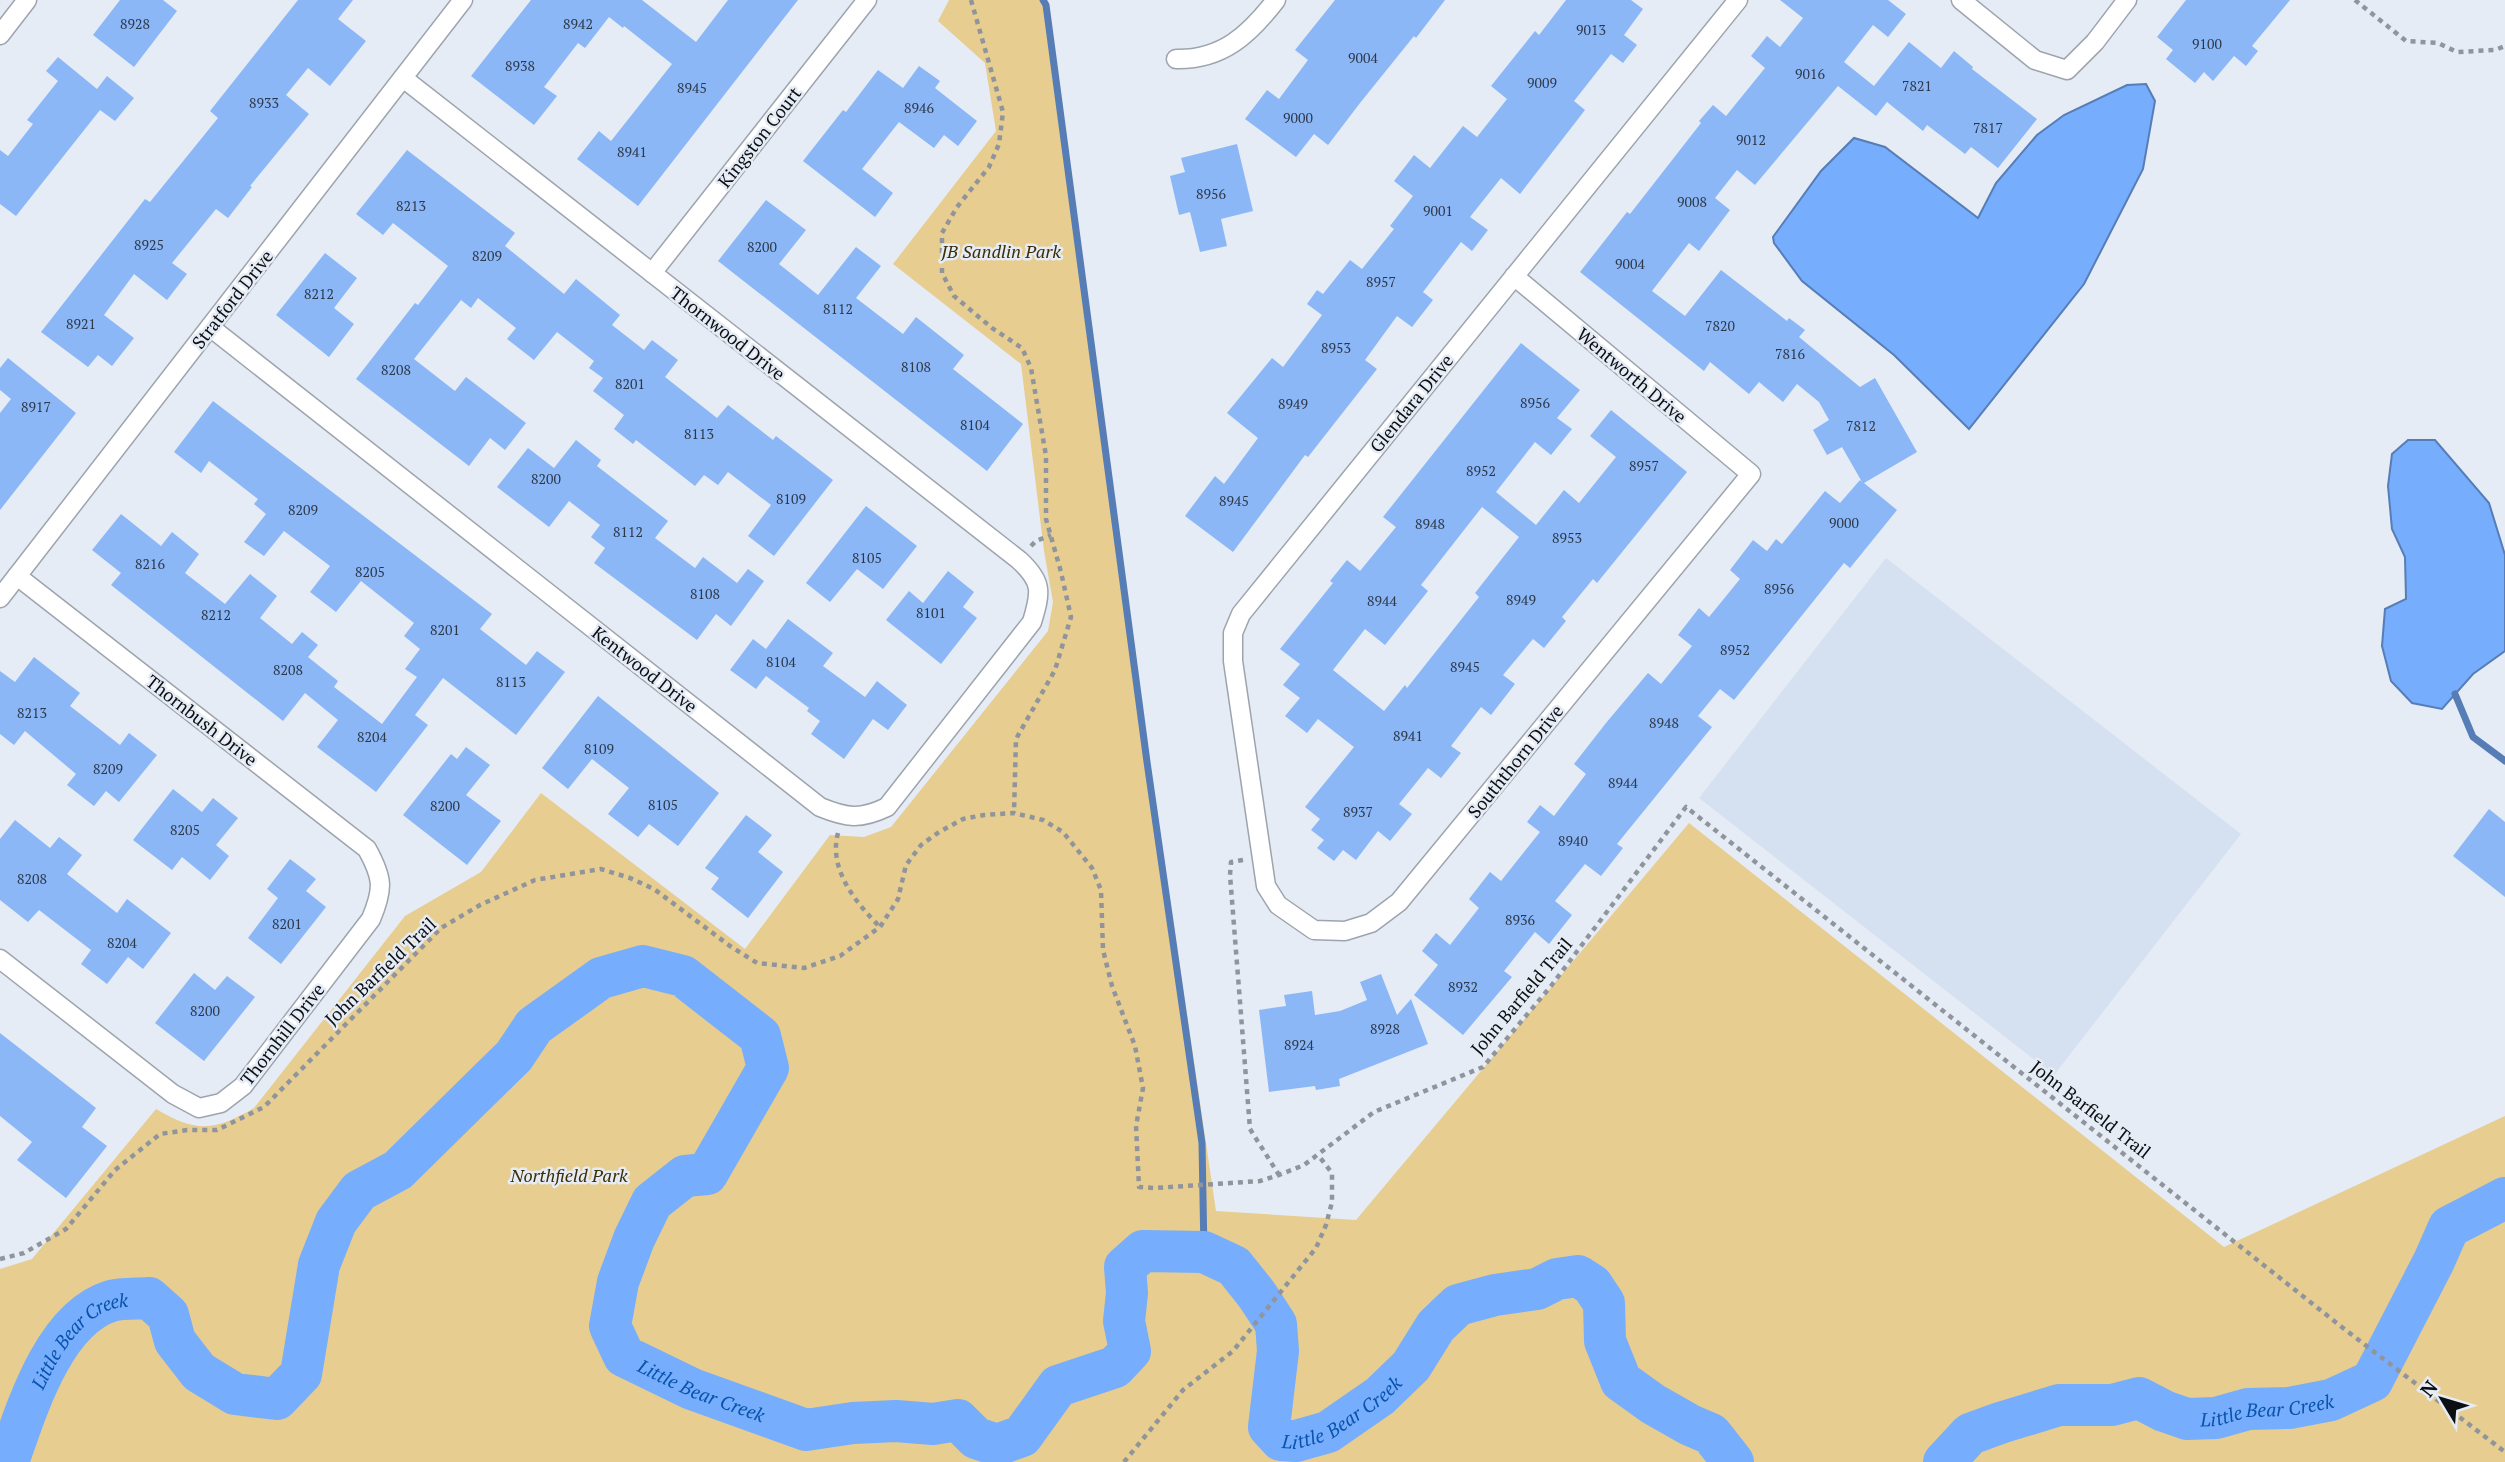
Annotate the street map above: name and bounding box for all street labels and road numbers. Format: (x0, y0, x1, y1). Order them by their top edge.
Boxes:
street label: Kingston Court (712, 81, 806, 192)
street label: Stratford Drive (186, 245, 278, 353)
street label: Thornwood Drive (666, 281, 790, 385)
street label: Wentworth Drive (1572, 322, 1692, 428)
street label: Glendara Drive (1364, 349, 1458, 457)
street label: Kentwood Drive (587, 620, 703, 718)
street label: Thornbush Drive (141, 669, 263, 771)
street label: Souththorn Drive (1462, 699, 1568, 823)
street label: John Barfield Trail (319, 912, 441, 1030)
street label: John Barfield Trail (1465, 932, 1577, 1060)
street label: Thornhill Drive (235, 978, 329, 1090)
street label: John Barfield Trail (2026, 1055, 2156, 1163)

